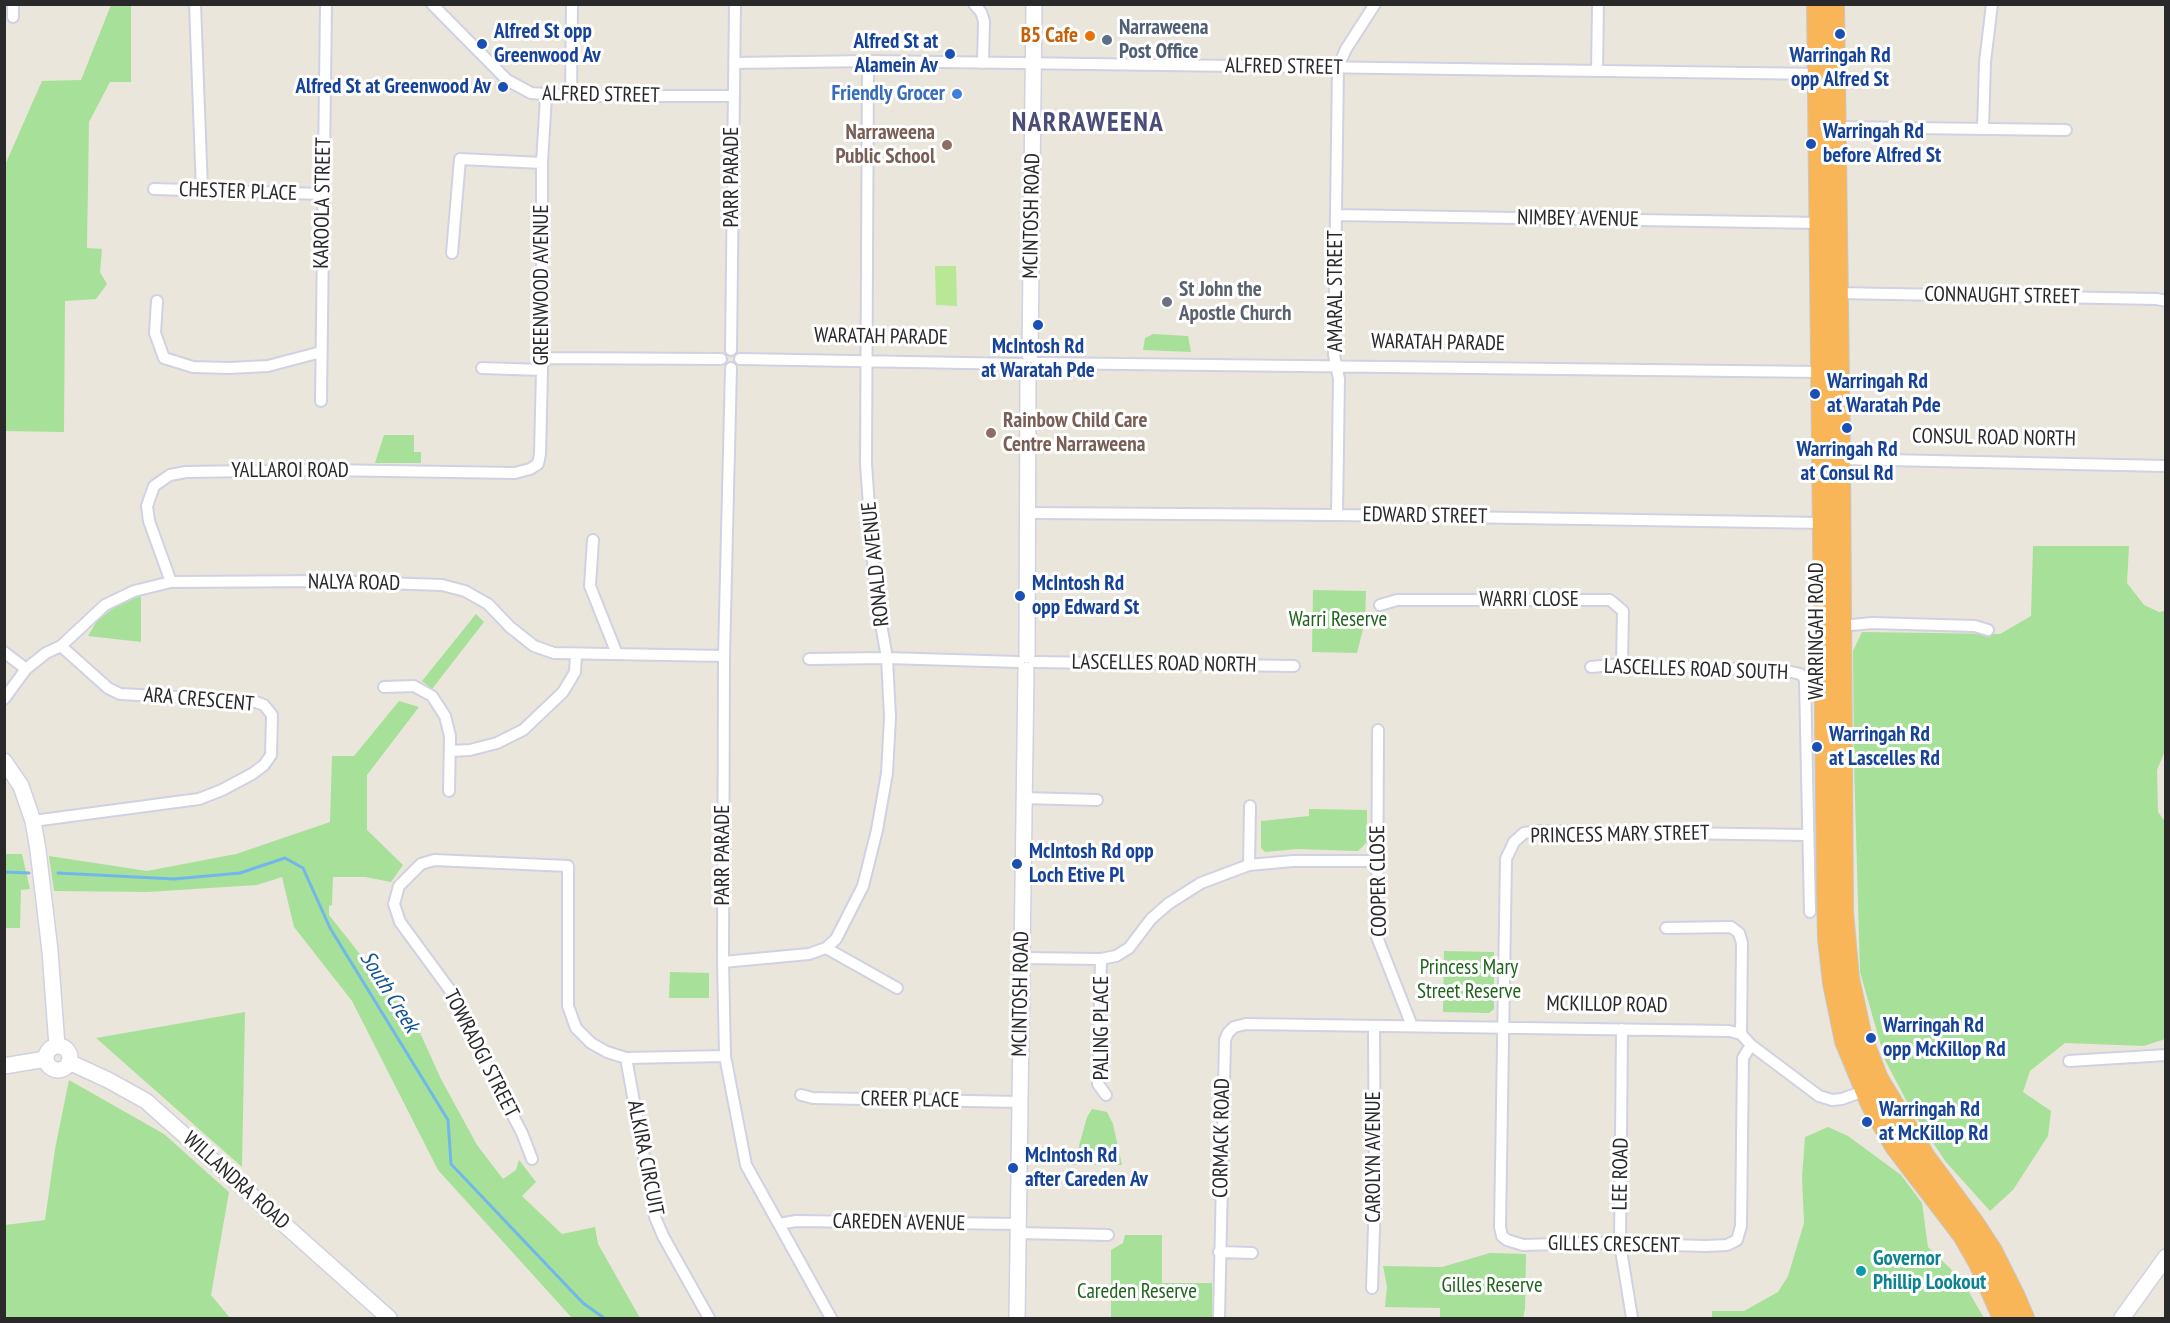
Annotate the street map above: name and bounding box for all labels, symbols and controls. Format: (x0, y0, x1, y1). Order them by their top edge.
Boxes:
place label: Narraweena Post Office (1119, 15, 1208, 65)
place label: Alfred St opp Greenwood Av (494, 19, 601, 69)
place label: B5 Cafe (1021, 23, 1078, 49)
marker: Warringah Rd opp Alfred St (1833, 27, 1847, 41)
place label: Alfred St at Alamein Av (854, 29, 938, 79)
marker: B5 Cafe (1083, 29, 1097, 43)
marker: Narraweena Post Office (1100, 33, 1114, 47)
marker: Alfred St opp Greenwood Av (475, 37, 489, 51)
place label: Warringah Rd opp Alfred St (1790, 43, 1890, 93)
marker: Alfred St at Alamein Av (943, 47, 957, 61)
street label: ALFRED STREET (1225, 53, 1343, 81)
place label: Alfred St at Greenwood Av (296, 74, 491, 100)
marker: Alfred St at Greenwood Av (496, 80, 510, 94)
street label: ALFRED STREET (542, 81, 660, 109)
place label: Friendly Grocer (831, 81, 945, 107)
marker: Friendly Grocer (950, 87, 964, 101)
district label: NARRAWEENA (1012, 107, 1164, 139)
place label: Warringah Rd before Alfred St (1823, 119, 1941, 169)
place label: Narraweena Public School (836, 120, 935, 170)
street label: PARR PARADE (719, 127, 745, 227)
street label: KAROOLA STREET (309, 137, 337, 269)
marker: Warringah Rd before Alfred St (1804, 137, 1818, 151)
marker: Narraweena Public School (940, 138, 954, 152)
street label: MCINTOSH ROAD (1018, 153, 1046, 279)
street label: CHESTER PLACE (178, 177, 298, 207)
street label: GREENWOOD AVENUE (529, 204, 555, 366)
street label: NIMBEY AVENUE (1517, 205, 1639, 233)
street label: AMARAL STREET (1323, 230, 1349, 352)
place label: St John the Apostle Church (1179, 277, 1291, 327)
street label: CONNAUGHT STREET (1924, 282, 2080, 310)
marker: St John the Apostle Church (1160, 295, 1174, 309)
marker: McIntosh Rd at Waratah Pde (1031, 318, 1045, 332)
street label: WARATAH PARADE (814, 323, 948, 351)
street label: WARATAH PARADE (1371, 329, 1505, 357)
place label: McIntosh Rd at Waratah Pde (981, 334, 1095, 384)
place label: Warringah Rd at Waratah Pde (1827, 369, 1941, 419)
marker: Warringah Rd at Waratah Pde (1808, 387, 1822, 401)
place label: Rainbow Child Care Centre Narraweena (1003, 408, 1147, 458)
marker: Warringah Rd at Consul Rd (1840, 421, 1854, 435)
street label: CONSUL ROAD NORTH (1912, 424, 2076, 452)
marker: Rainbow Child Care Centre Narraweena (984, 426, 998, 440)
place label: Warringah Rd at Consul Rd (1797, 437, 1897, 487)
street label: YALLAROI ROAD (231, 458, 349, 484)
street label: RONALD AVENUE (857, 500, 895, 628)
street label: EDWARD STREET (1362, 502, 1488, 530)
street label: WARRINGAH ROAD (1804, 562, 1830, 700)
street label: NALYA ROAD (308, 570, 400, 596)
place label: McIntosh Rd opp Edward St (1032, 571, 1139, 621)
street label: WARRI CLOSE (1479, 587, 1579, 613)
marker: McIntosh Rd opp Edward St (1013, 589, 1027, 603)
park label: Warri Reserve (1289, 607, 1387, 633)
street label: LASCELLES ROAD NORTH (1071, 650, 1257, 678)
street label: LASCELLES ROAD SOUTH (1603, 654, 1789, 686)
street label: ARA CRESCENT (143, 683, 255, 717)
place label: Warringah Rd at Lascelles Rd (1829, 722, 1940, 772)
marker: Warringah Rd at Lascelles Rd (1810, 740, 1824, 754)
street label: PARR PARADE (710, 805, 736, 905)
street label: PRINCESS MARY STREET (1530, 821, 1710, 849)
street label: COOPER CLOSE (1365, 825, 1393, 937)
place label: McIntosh Rd opp Loch Etive Pl (1029, 839, 1154, 889)
marker: McIntosh Rd opp Loch Etive Pl (1010, 857, 1024, 871)
street label: MCINTOSH ROAD (1007, 931, 1035, 1057)
water label: South Creek (354, 946, 424, 1038)
park label: Princess Mary Street Reserve (1417, 955, 1521, 1005)
street label: PALING PLACE (1089, 976, 1115, 1080)
street label: TOWRADGI STREET (438, 986, 524, 1122)
street label: MCKILLOP ROAD (1546, 991, 1668, 1019)
place label: Warringah Rd opp McKillop Rd (1883, 1013, 2005, 1063)
marker: Warringah Rd opp McKillop Rd (1864, 1031, 1878, 1045)
street label: CORMACK ROAD (1208, 1078, 1236, 1198)
street label: CREER PLACE (860, 1087, 960, 1113)
street label: CAROLYN AVENUE (1361, 1091, 1387, 1223)
place label: Warringah Rd at McKillop Rd (1879, 1097, 1988, 1147)
street label: ALKIRA CIRCUIT (621, 1098, 669, 1218)
marker: Warringah Rd at McKillop Rd (1860, 1115, 1874, 1129)
street label: WILLANDRA ROAD (178, 1127, 294, 1235)
street label: LEE ROAD (1608, 1137, 1634, 1211)
place label: McIntosh Rd after Careden Av (1025, 1143, 1148, 1193)
marker: McIntosh Rd after Careden Av (1006, 1161, 1020, 1175)
street label: CAREDEN AVENUE (832, 1209, 966, 1237)
street label: GILLES CRESCENT (1548, 1231, 1680, 1259)
place label: Governor Phillip Lookout (1873, 1246, 1986, 1296)
marker: Governor Phillip Lookout (1854, 1264, 1868, 1278)
park label: Gilles Reserve (1441, 1273, 1543, 1299)
park label: Careden Reserve (1077, 1279, 1197, 1305)

